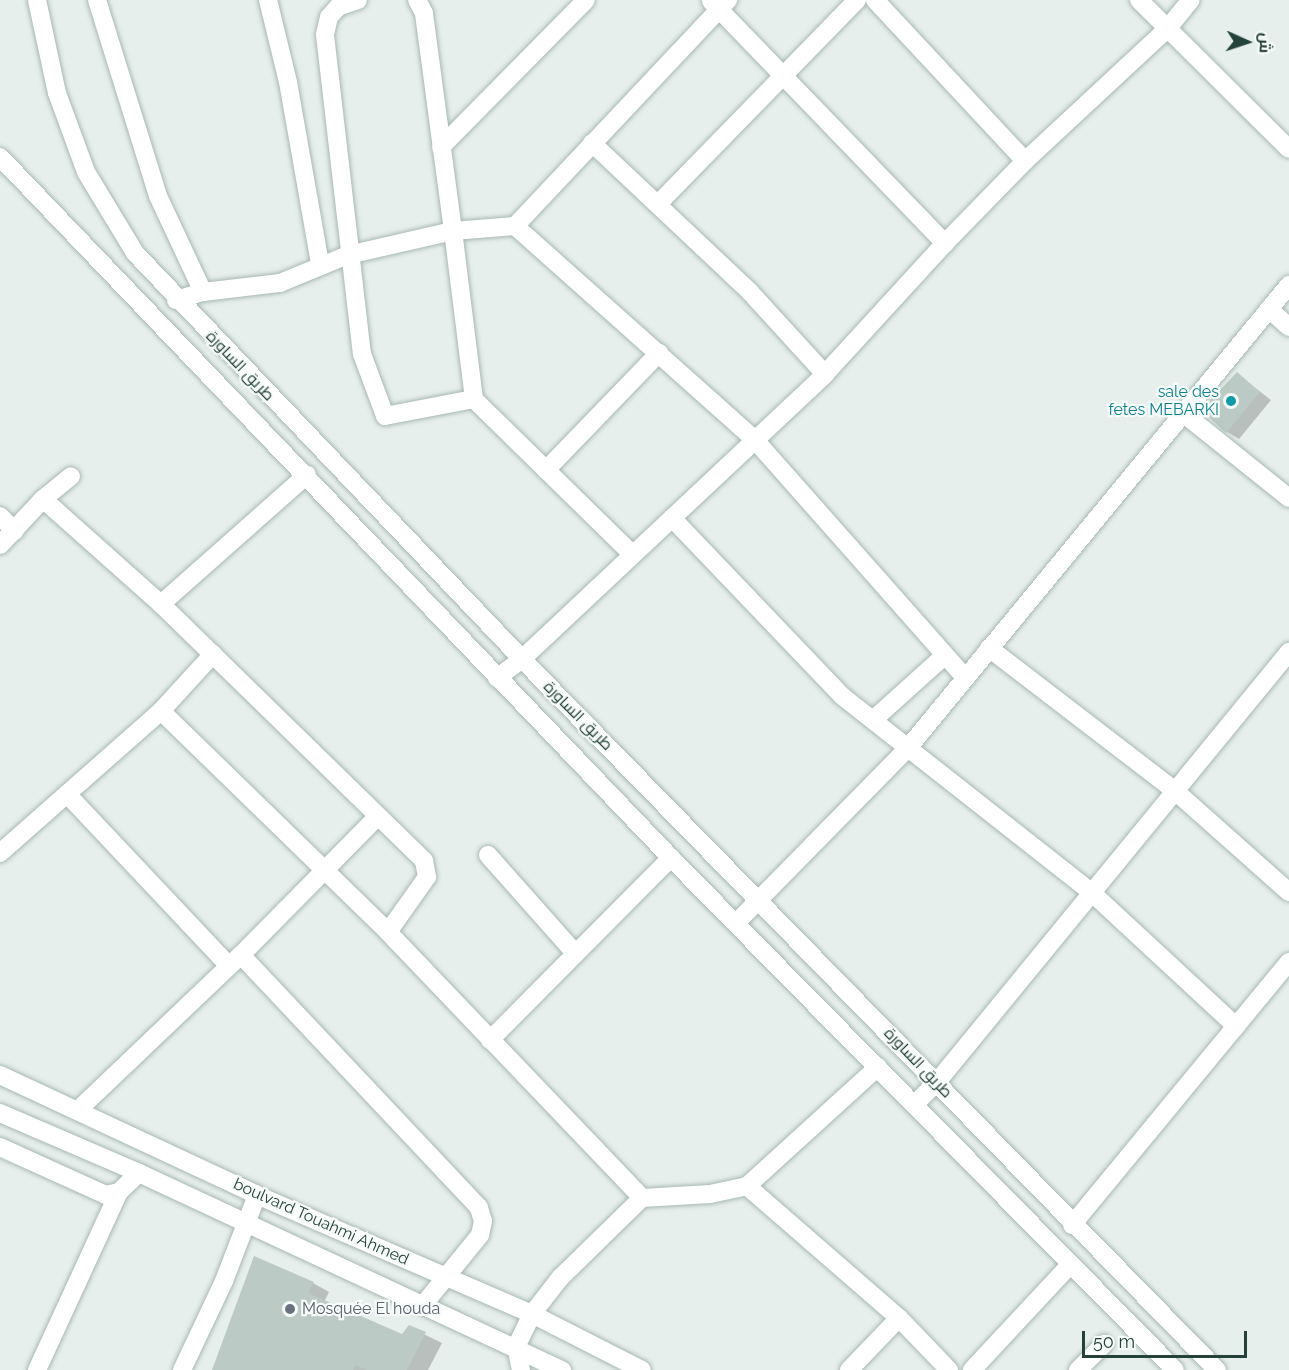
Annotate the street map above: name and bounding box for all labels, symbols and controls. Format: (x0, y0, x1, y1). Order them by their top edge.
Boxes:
north arrow (1217, 12, 1277, 72)
text: ش (1255, 32, 1275, 54)
street label: طريق الساورة (202, 327, 278, 405)
place label: sale des fetes MEBARKI (1109, 382, 1219, 420)
marker: sale des fetes MEBARKI (1224, 394, 1238, 408)
street label: طريق الساورة (539, 677, 617, 755)
street label: طريق الساورة (880, 1024, 956, 1102)
street label: boulvard Touahmi Ahmed (230, 1174, 412, 1270)
place label: Mosquée El houda (302, 1299, 441, 1319)
marker: Mosquée El houda (283, 1302, 297, 1316)
scale bar (1085, 1319, 1250, 1357)
text: 50 m (1093, 1331, 1135, 1352)

